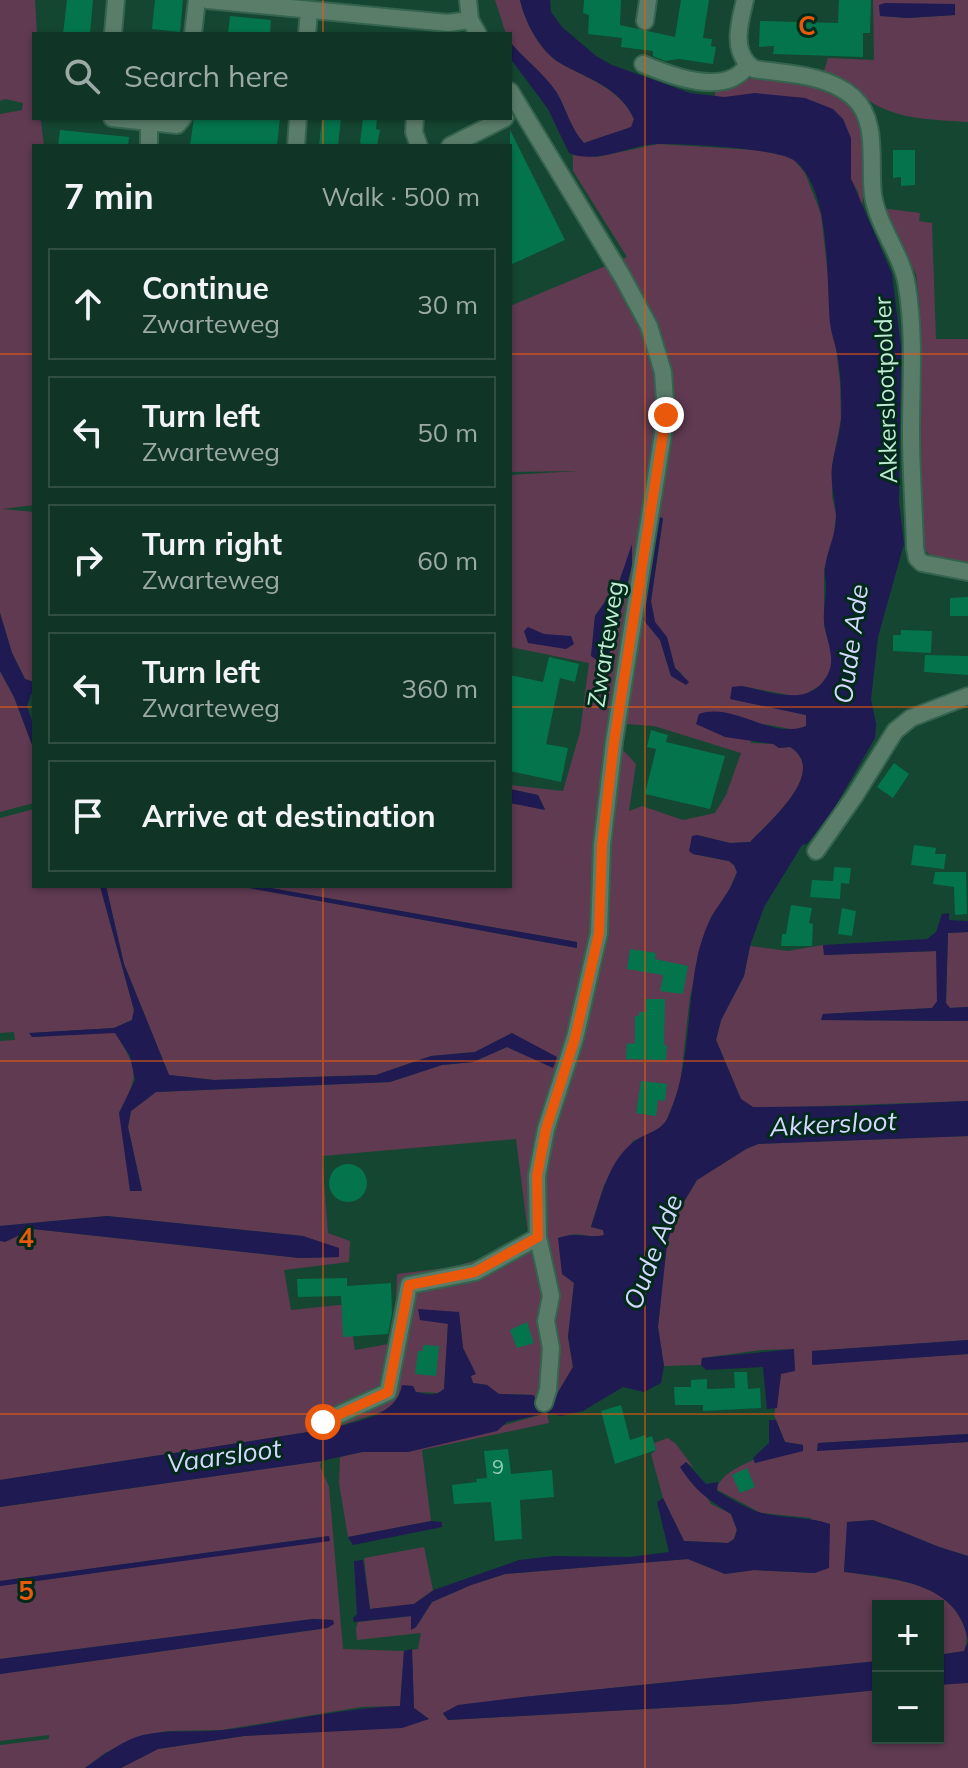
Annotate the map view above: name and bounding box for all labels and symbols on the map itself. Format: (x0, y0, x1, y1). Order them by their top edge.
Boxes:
text: C (798, 9, 816, 42)
street label: Akkerslootpolder (867, 296, 903, 484)
route end (648, 397, 684, 433)
street label: Zwarteweg (580, 579, 630, 709)
water label: Oude Ade (826, 582, 875, 706)
water label: Akkersloot (768, 1104, 898, 1143)
water label: Oude Ade (616, 1190, 689, 1314)
text: 4 (18, 1221, 34, 1254)
route start (305, 1404, 341, 1440)
water label: Vaarsloot (165, 1431, 284, 1480)
house number: 9 (492, 1454, 504, 1479)
text: 5 (18, 1574, 34, 1607)

